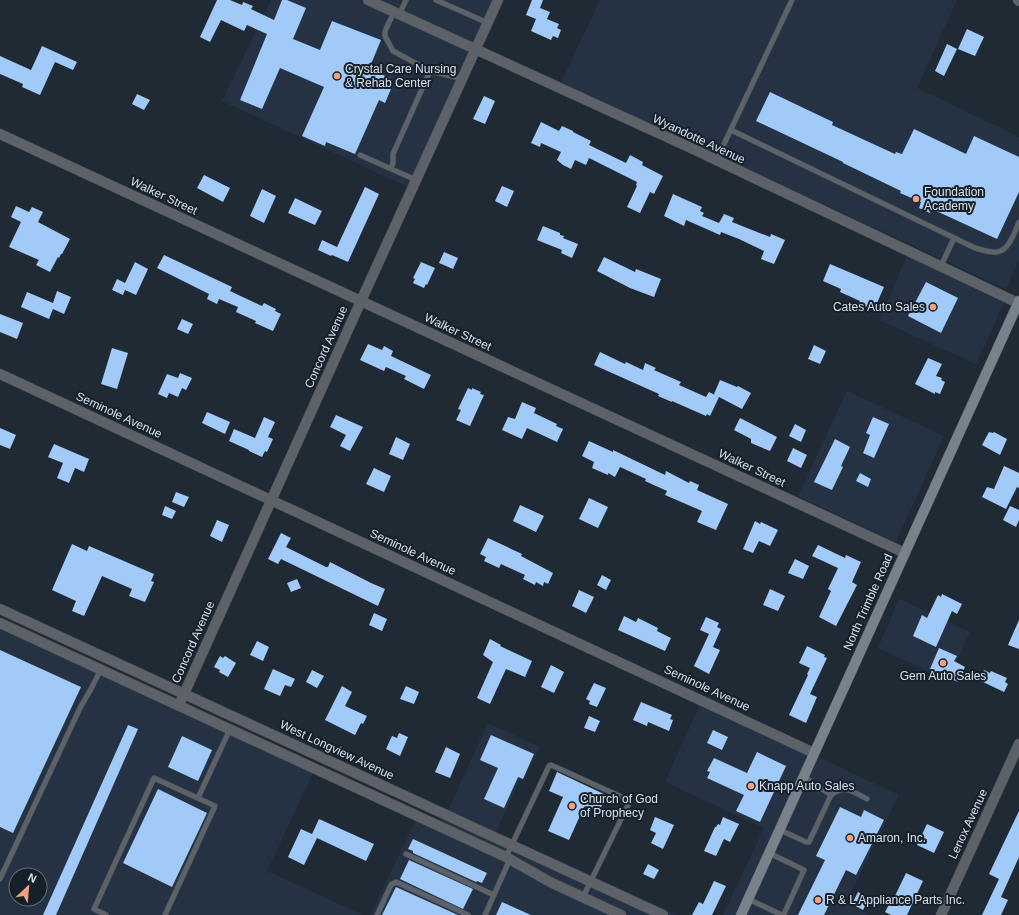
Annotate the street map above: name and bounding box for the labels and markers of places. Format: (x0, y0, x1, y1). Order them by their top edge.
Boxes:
place label: Crystal Care Nursing & Rehab Center (345, 62, 456, 90)
marker: Crystal Care Nursing & Rehab Center (332, 71, 342, 81)
place label: Foundation Academy (924, 185, 984, 213)
marker: Foundation Academy (911, 194, 921, 204)
place label: Cates Auto Sales (833, 300, 925, 314)
marker: Cates Auto Sales (928, 302, 938, 312)
marker: Gem Auto Sales (938, 658, 948, 668)
place label: Gem Auto Sales (900, 669, 986, 683)
place label: Knapp Auto Sales (759, 779, 854, 793)
marker: Knapp Auto Sales (746, 781, 756, 791)
place label: Church of God of Prophecy (580, 792, 658, 820)
marker: Church of God of Prophecy (567, 801, 577, 811)
place label: Amaron, Inc. (858, 831, 926, 845)
marker: Amaron, Inc. (845, 833, 855, 843)
place label: R & L Appliance Parts Inc. (826, 893, 965, 907)
marker: R & L Appliance Parts Inc. (813, 895, 823, 905)

